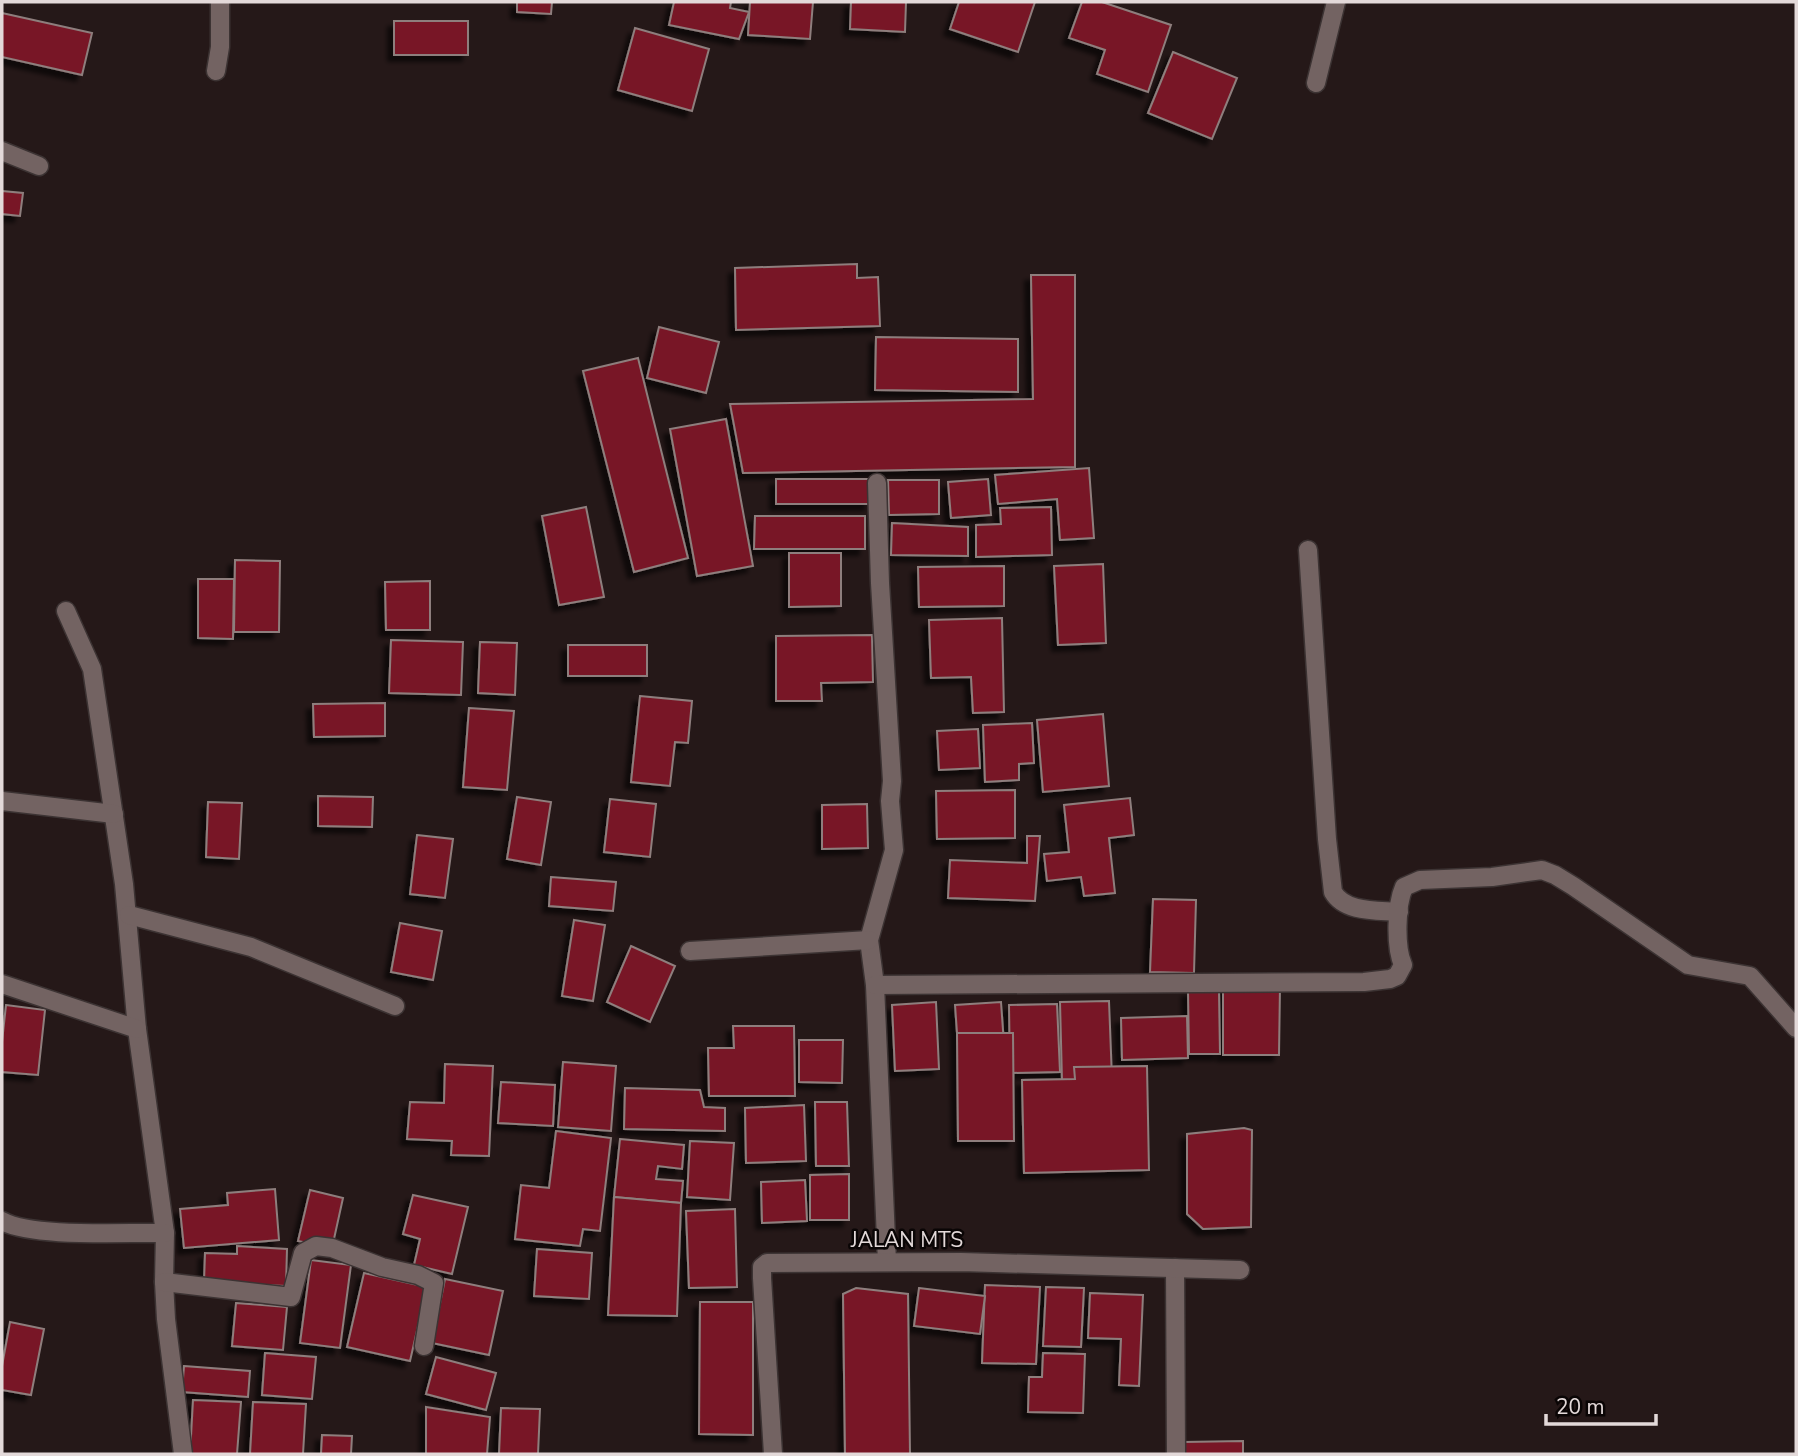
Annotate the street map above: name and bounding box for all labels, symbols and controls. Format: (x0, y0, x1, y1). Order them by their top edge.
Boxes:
street label: JALAN MTS (850, 1226, 963, 1254)
scale bar (1546, 1382, 1656, 1426)
text: 20 m (1556, 1393, 1605, 1421)

